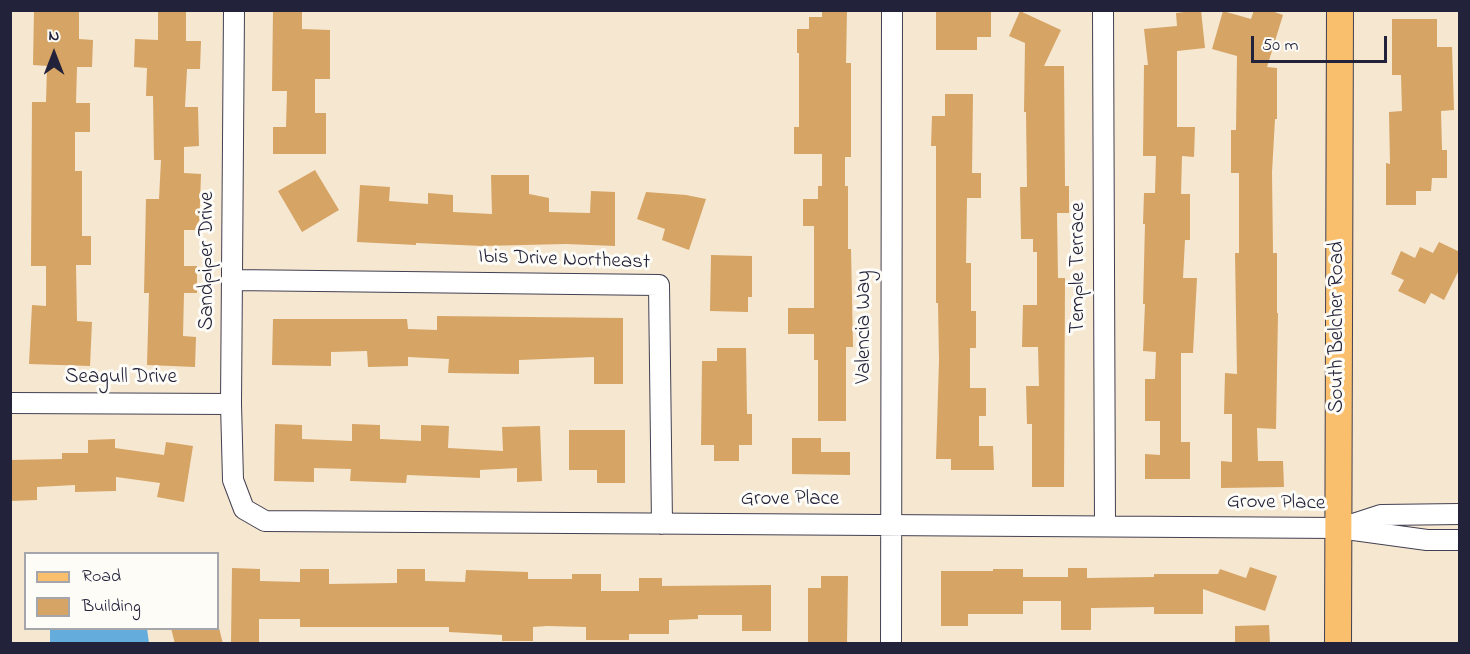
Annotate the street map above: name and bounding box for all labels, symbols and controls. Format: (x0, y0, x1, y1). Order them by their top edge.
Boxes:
north arrow (24, 24, 84, 84)
text: N (49, 24, 59, 48)
scale bar (1254, 24, 1390, 62)
text: 50 m (1262, 33, 1299, 59)
street label: Sandpiper Drive (196, 192, 222, 330)
street label: Temple Terrace (1067, 202, 1093, 334)
street label: South Belcher Road (1326, 241, 1352, 413)
street label: Ibis Drive Northeast (478, 245, 650, 277)
street label: Valencia Way (853, 270, 879, 384)
street label: Seagull Drive (65, 366, 177, 392)
street label: Grove Place (741, 488, 839, 514)
street label: Grove Place (1227, 491, 1325, 517)
legend (24, 552, 219, 630)
text: Road (82, 564, 121, 590)
text: Building (82, 594, 141, 620)

